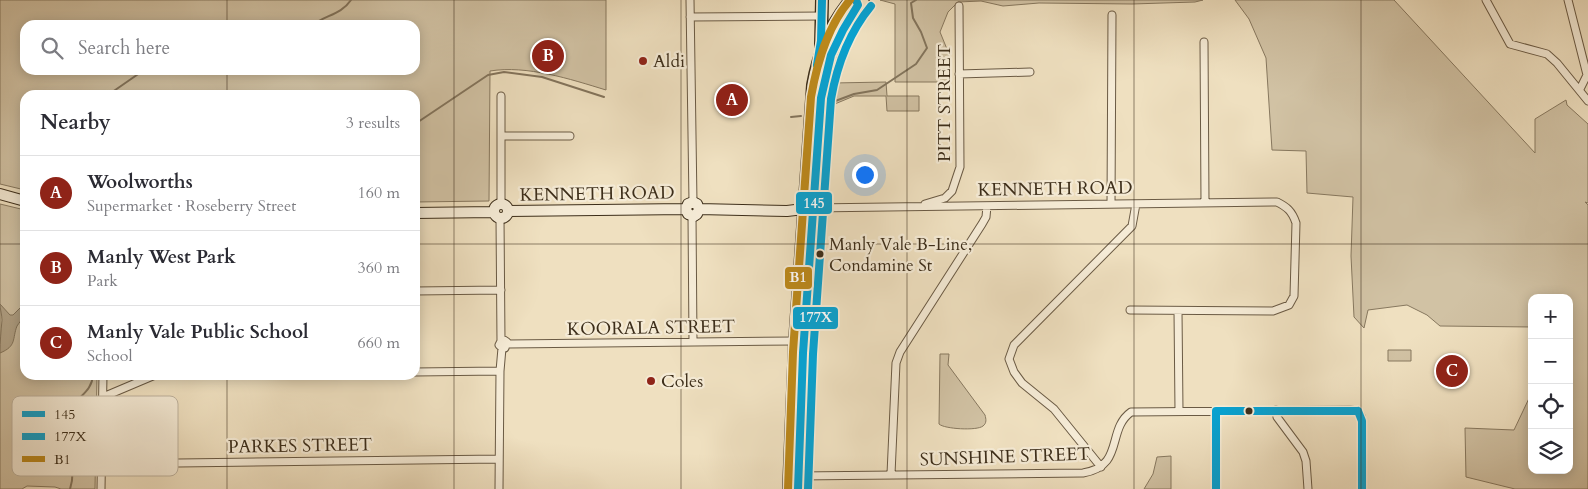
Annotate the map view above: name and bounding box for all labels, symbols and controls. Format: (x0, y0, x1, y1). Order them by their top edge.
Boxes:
search box (20, 20, 420, 75)
icon: search (38, 34, 66, 62)
text: Search here (78, 35, 170, 61)
pin: B (532, 37, 564, 75)
street label: PITT STREET (932, 44, 957, 162)
place label: Aldi (653, 49, 685, 74)
marker: Aldi (637, 55, 649, 67)
pin: A (716, 81, 748, 119)
text: Nearby (40, 108, 111, 137)
text: 3 results (346, 112, 400, 134)
your location (852, 162, 878, 188)
text: Woolworths (87, 169, 193, 195)
street label: KENNETH ROAD (977, 175, 1133, 203)
street label: KENNETH ROAD (519, 180, 675, 208)
text: A (50, 182, 62, 204)
text: 160 m (358, 182, 400, 204)
line badge: 145 (795, 191, 833, 215)
text: 145 (803, 194, 825, 213)
text: Supermarket · Roseberry Street (87, 195, 296, 217)
place label: Manly Vale B-Line, Condamine St (829, 233, 972, 277)
text: Manly West Park (87, 244, 236, 270)
marker: Manly Vale B-Line, Condamine St (815, 249, 825, 259)
text: B (50, 257, 62, 279)
text: 360 m (358, 257, 400, 279)
line badge: B1 (784, 266, 813, 290)
text: B1 (789, 268, 807, 287)
text: Park (87, 270, 118, 292)
map controls (1528, 294, 1573, 474)
button: + (1528, 294, 1573, 339)
line badge: 177X (792, 306, 839, 330)
text: 177X (799, 308, 833, 327)
street label: KOORALA STREET (567, 314, 735, 342)
text: Manly Vale Public School (87, 319, 309, 345)
text: C (50, 332, 62, 354)
text: 660 m (358, 332, 400, 354)
button: − (1528, 339, 1573, 384)
text: School (87, 345, 132, 367)
pin: C (1436, 352, 1468, 390)
place label: Coles (661, 369, 703, 394)
marker: Coles (645, 375, 657, 387)
button: locate (1528, 384, 1573, 429)
legend (12, 396, 178, 476)
text: 145 (54, 405, 76, 424)
unlabelled marker (1244, 406, 1254, 416)
text: 177X (54, 427, 87, 446)
button: layers (1528, 429, 1573, 474)
street label: PARKES STREET (228, 432, 372, 460)
street label: SUNSHINE STREET (919, 442, 1091, 472)
text: B1 (54, 450, 71, 469)

